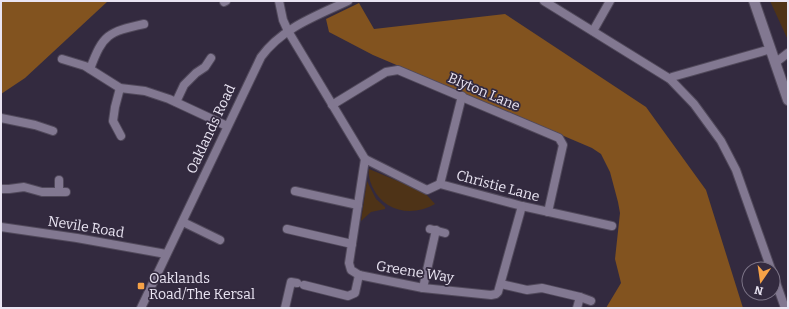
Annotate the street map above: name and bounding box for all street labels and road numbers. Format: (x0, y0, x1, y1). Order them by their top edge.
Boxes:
street label: Blyton Lane (445, 69, 523, 115)
street label: Oaklands Road (183, 82, 239, 176)
street label: Christie Lane (454, 167, 542, 205)
street label: Nevile Road (47, 213, 125, 241)
street label: Greene Way (375, 257, 456, 287)

